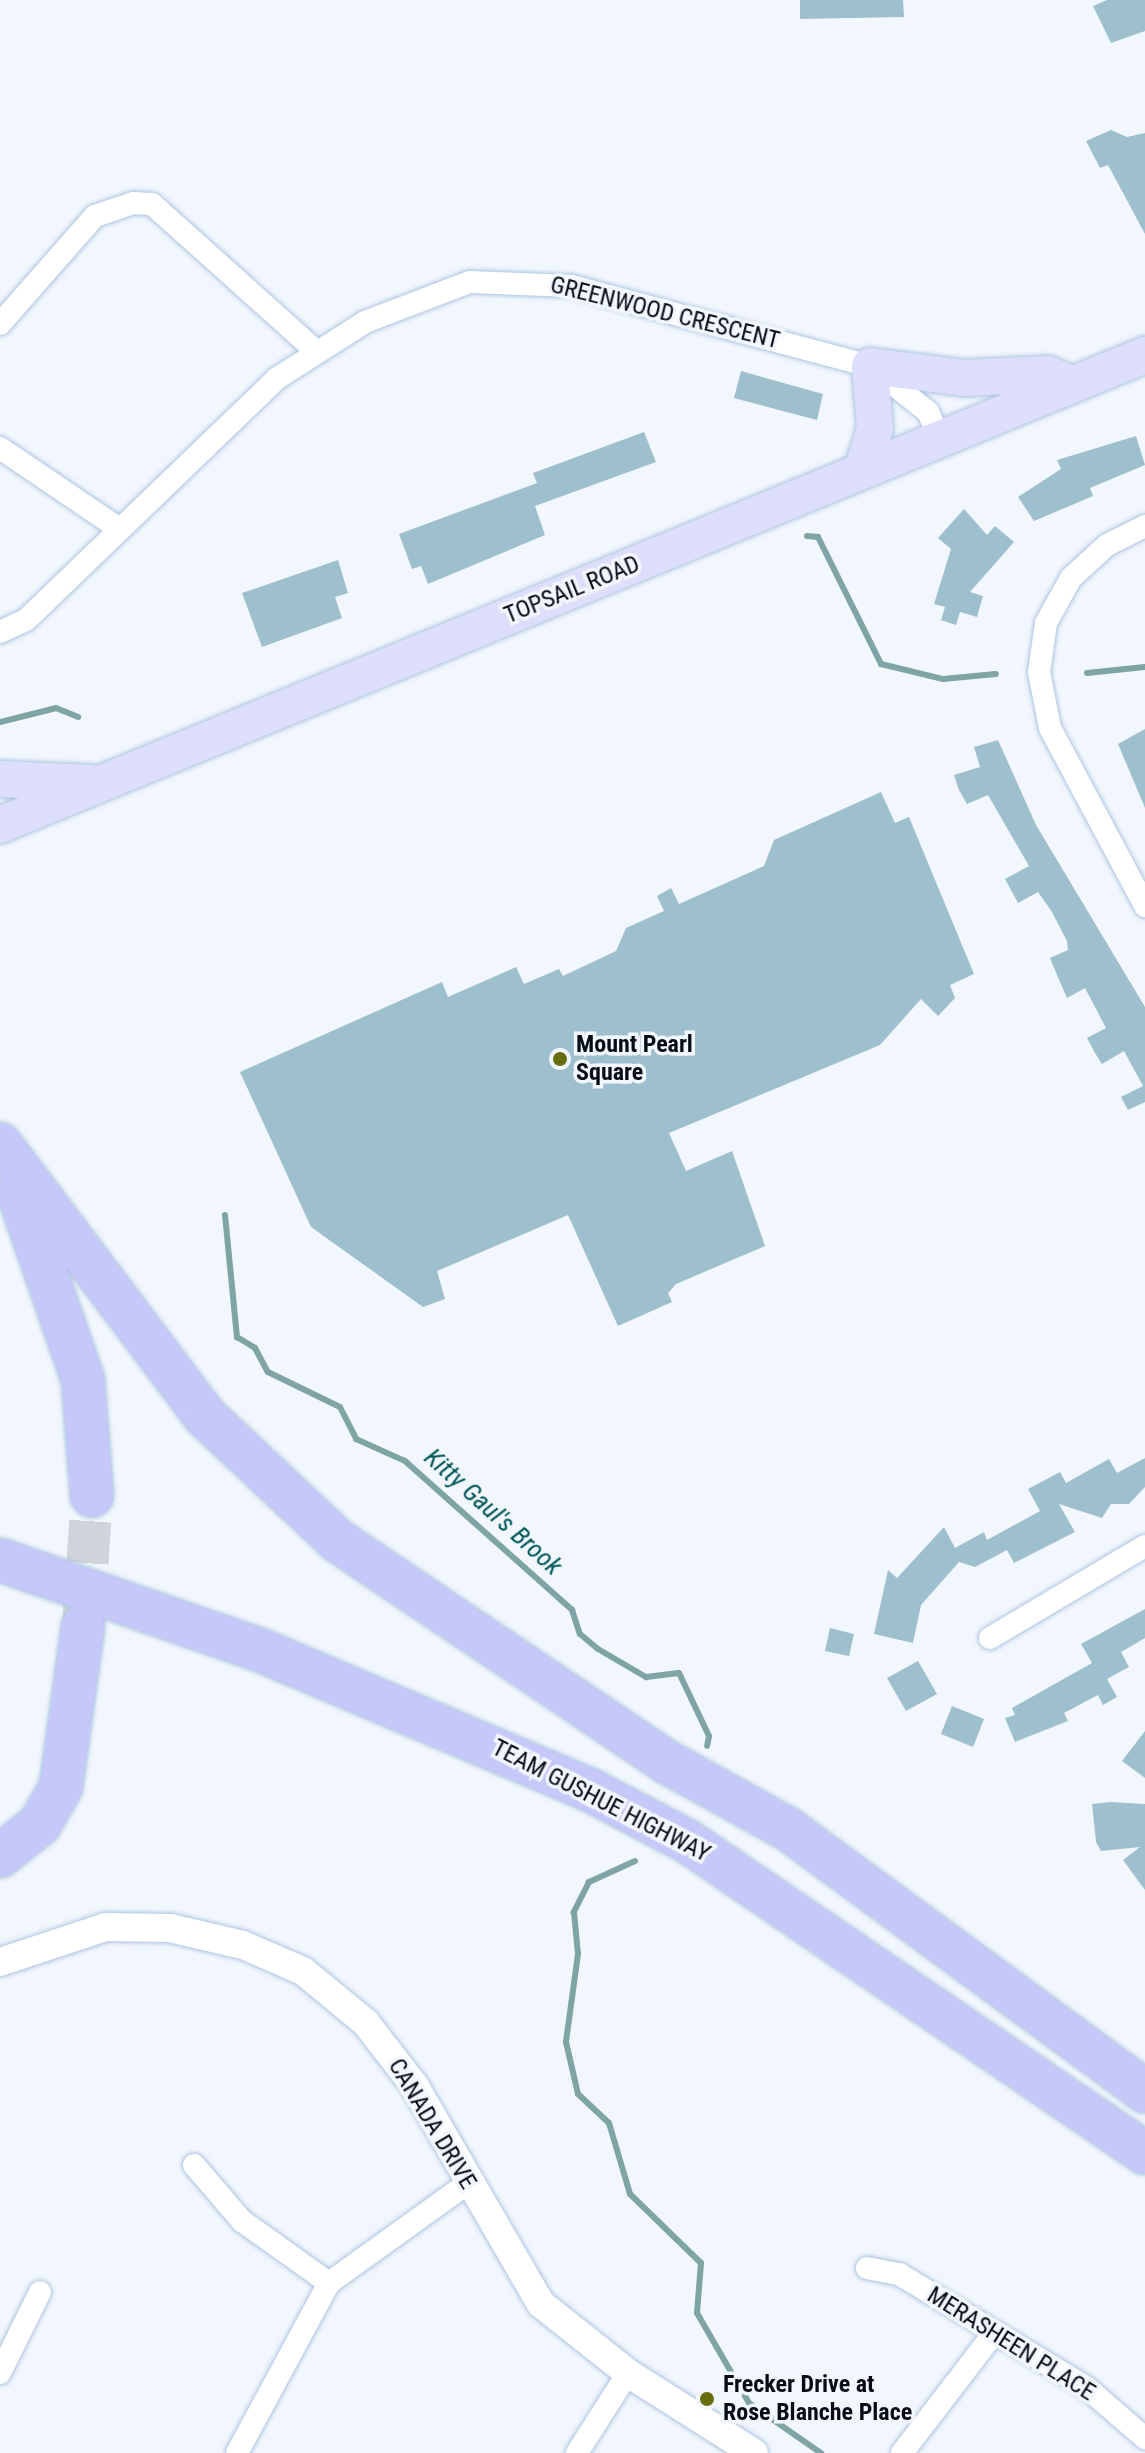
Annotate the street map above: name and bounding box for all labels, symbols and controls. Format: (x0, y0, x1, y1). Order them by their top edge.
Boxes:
street label: GREENWOOD CRESCENT (547, 271, 783, 355)
street label: TOPSAIL ROAD (500, 550, 644, 630)
place label: Mount Pearl Square (576, 1031, 693, 1087)
marker: Mount Pearl Square (551, 1050, 569, 1068)
water label: Kitty Gaul's Brook (418, 1442, 568, 1582)
street label: TEAM GUSHUE HIGHWAY (487, 1733, 715, 1869)
street label: CANADA DRIVE (382, 2054, 482, 2194)
street label: MERASHEEN PLACE (922, 2281, 1100, 2407)
place label: Frecker Drive at Rose Blanche Place (723, 2371, 912, 2427)
marker: Frecker Drive at Rose Blanche Place (698, 2390, 716, 2408)

